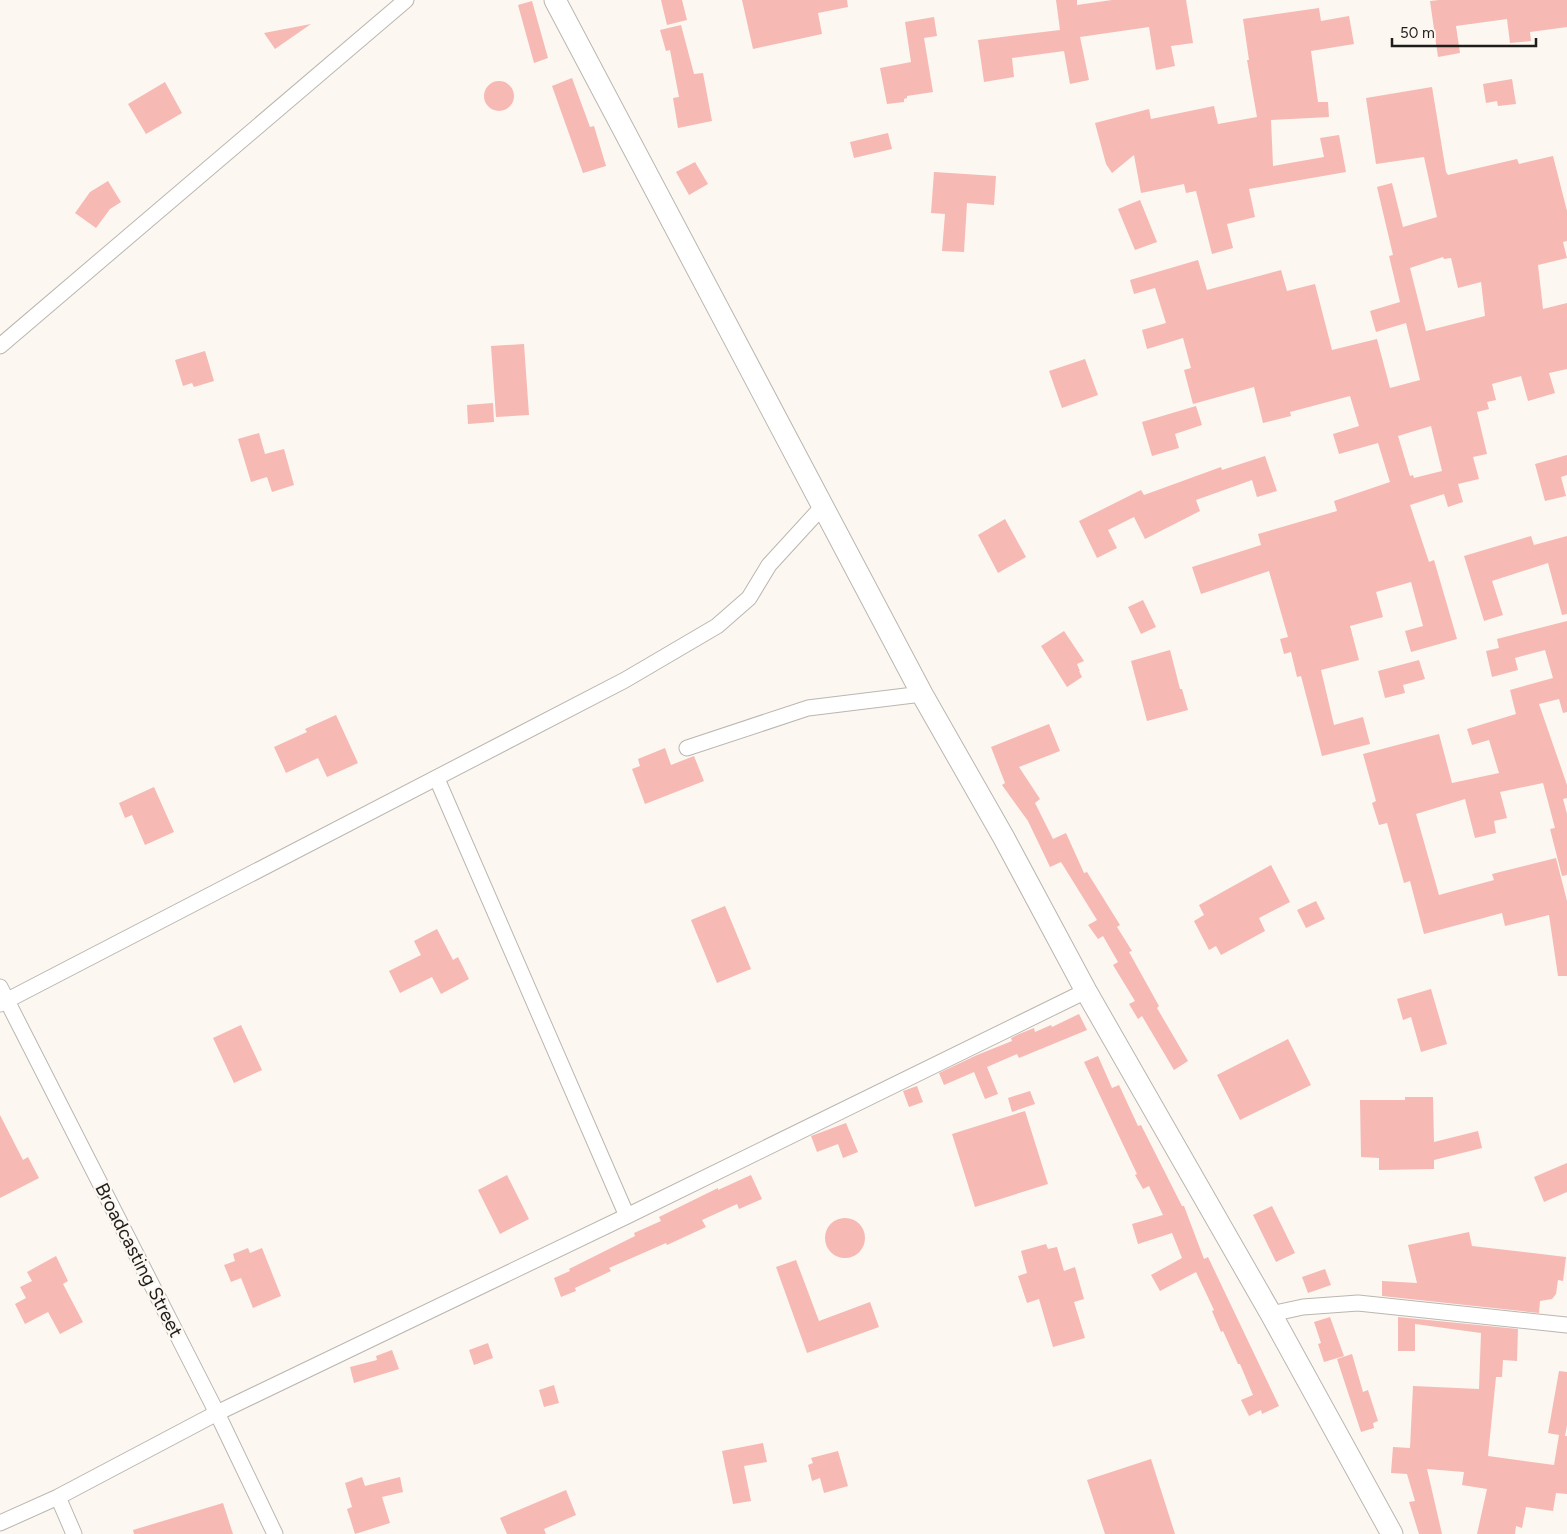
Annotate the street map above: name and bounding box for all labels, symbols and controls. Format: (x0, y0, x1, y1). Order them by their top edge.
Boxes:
scale bar (1392, 15, 1536, 47)
text: 50 m (1400, 24, 1435, 42)
street label: Broadcasting Street (90, 1179, 188, 1341)

